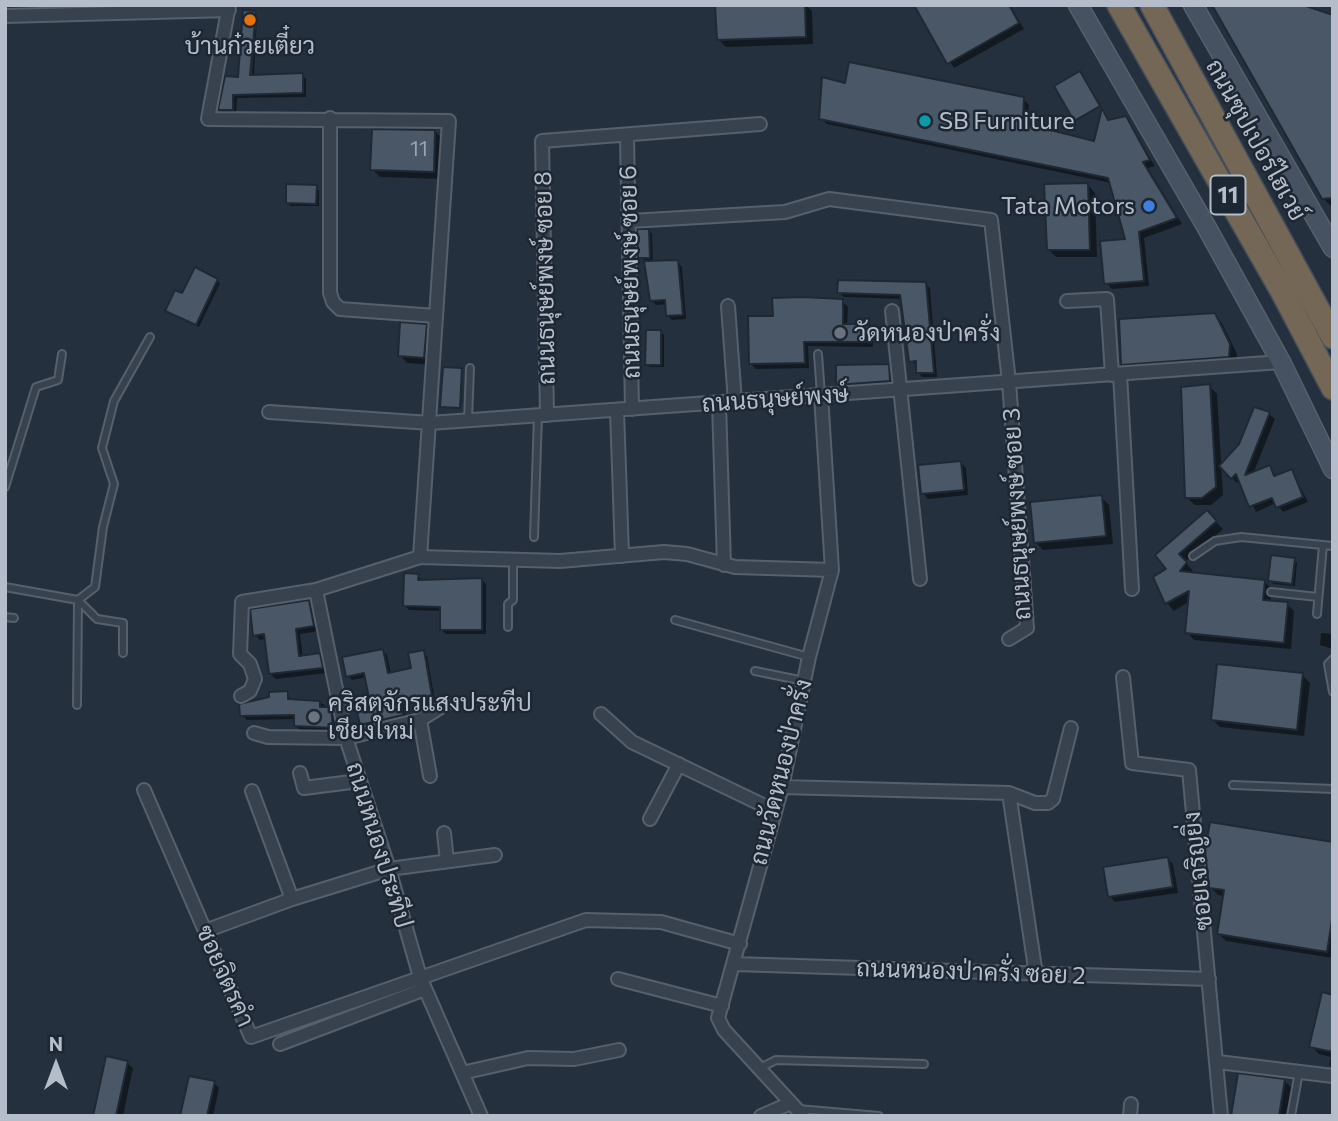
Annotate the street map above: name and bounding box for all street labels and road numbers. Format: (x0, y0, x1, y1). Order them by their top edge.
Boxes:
street label: ถนนซุปเปอร์ไฮเวย์ (1200, 54, 1312, 226)
street label: ถนนธนุษย์พงษ์ ซอย 6 (614, 165, 646, 379)
street label: ถนนธนุษย์พงษ์ ซอย 8 (529, 171, 561, 385)
road number: 11 (1210, 176, 1246, 214)
street label: ถนนธนุษย์พงษ์ (701, 380, 849, 418)
street label: ถนนธนุษย์พงษ์ ซอย 3 (997, 407, 1037, 621)
street label: ถนนวัดหนองป่าครั่ง (744, 676, 818, 868)
street label: ถนนหนองประทีป (340, 759, 418, 931)
street label: ซอยเจริญยิ่ง (1177, 810, 1219, 932)
street label: ซอยจิตรคำ (190, 921, 260, 1031)
street label: ถนนหนองป่าครั่ง ซอย 2 (856, 954, 1086, 990)

